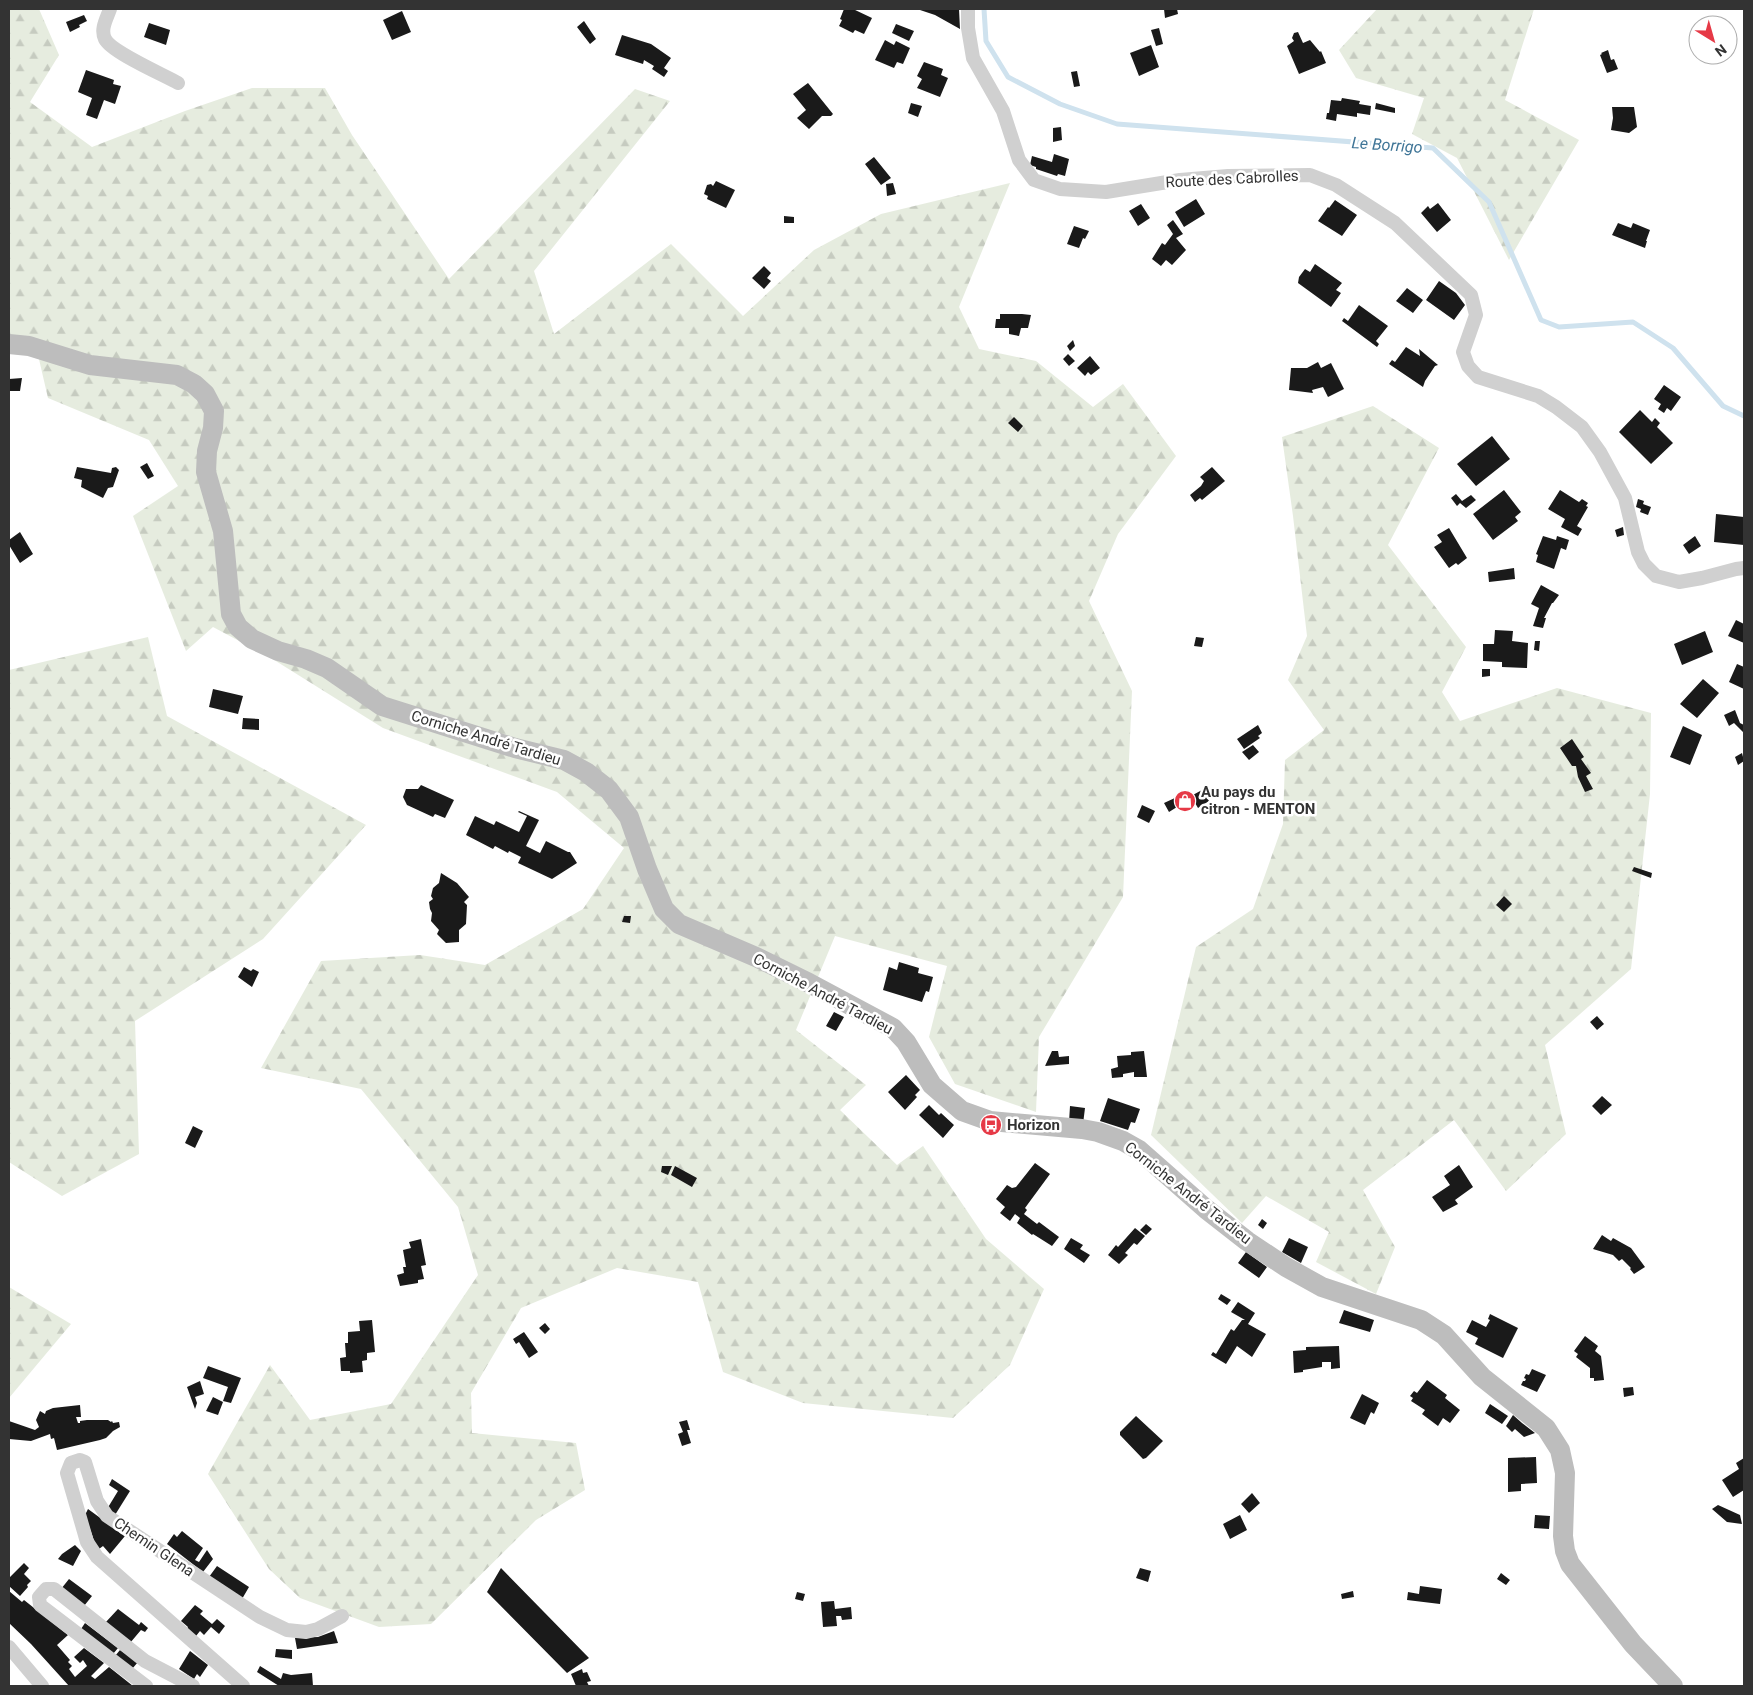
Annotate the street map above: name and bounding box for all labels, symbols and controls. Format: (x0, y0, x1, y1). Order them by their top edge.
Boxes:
north arrow (1688, 15, 1738, 65)
text: N (1712, 41, 1730, 60)
water label: Le Borrigo (1351, 133, 1423, 157)
street label: Route des Cabrolles (1165, 167, 1299, 191)
street label: Corniche André Tardieu (409, 707, 563, 769)
place label: Au pays du citron - MENTON (1201, 783, 1315, 818)
shop icon: Au pays du citron - MENTON (1173, 789, 1197, 813)
street label: Corniche André Tardieu (750, 950, 896, 1038)
bus stop icon: Horizon (979, 1113, 1003, 1137)
place label: Horizon (1007, 1116, 1060, 1134)
street label: Corniche André Tardieu (1121, 1138, 1255, 1248)
street label: Chemin Glena (110, 1514, 198, 1580)

